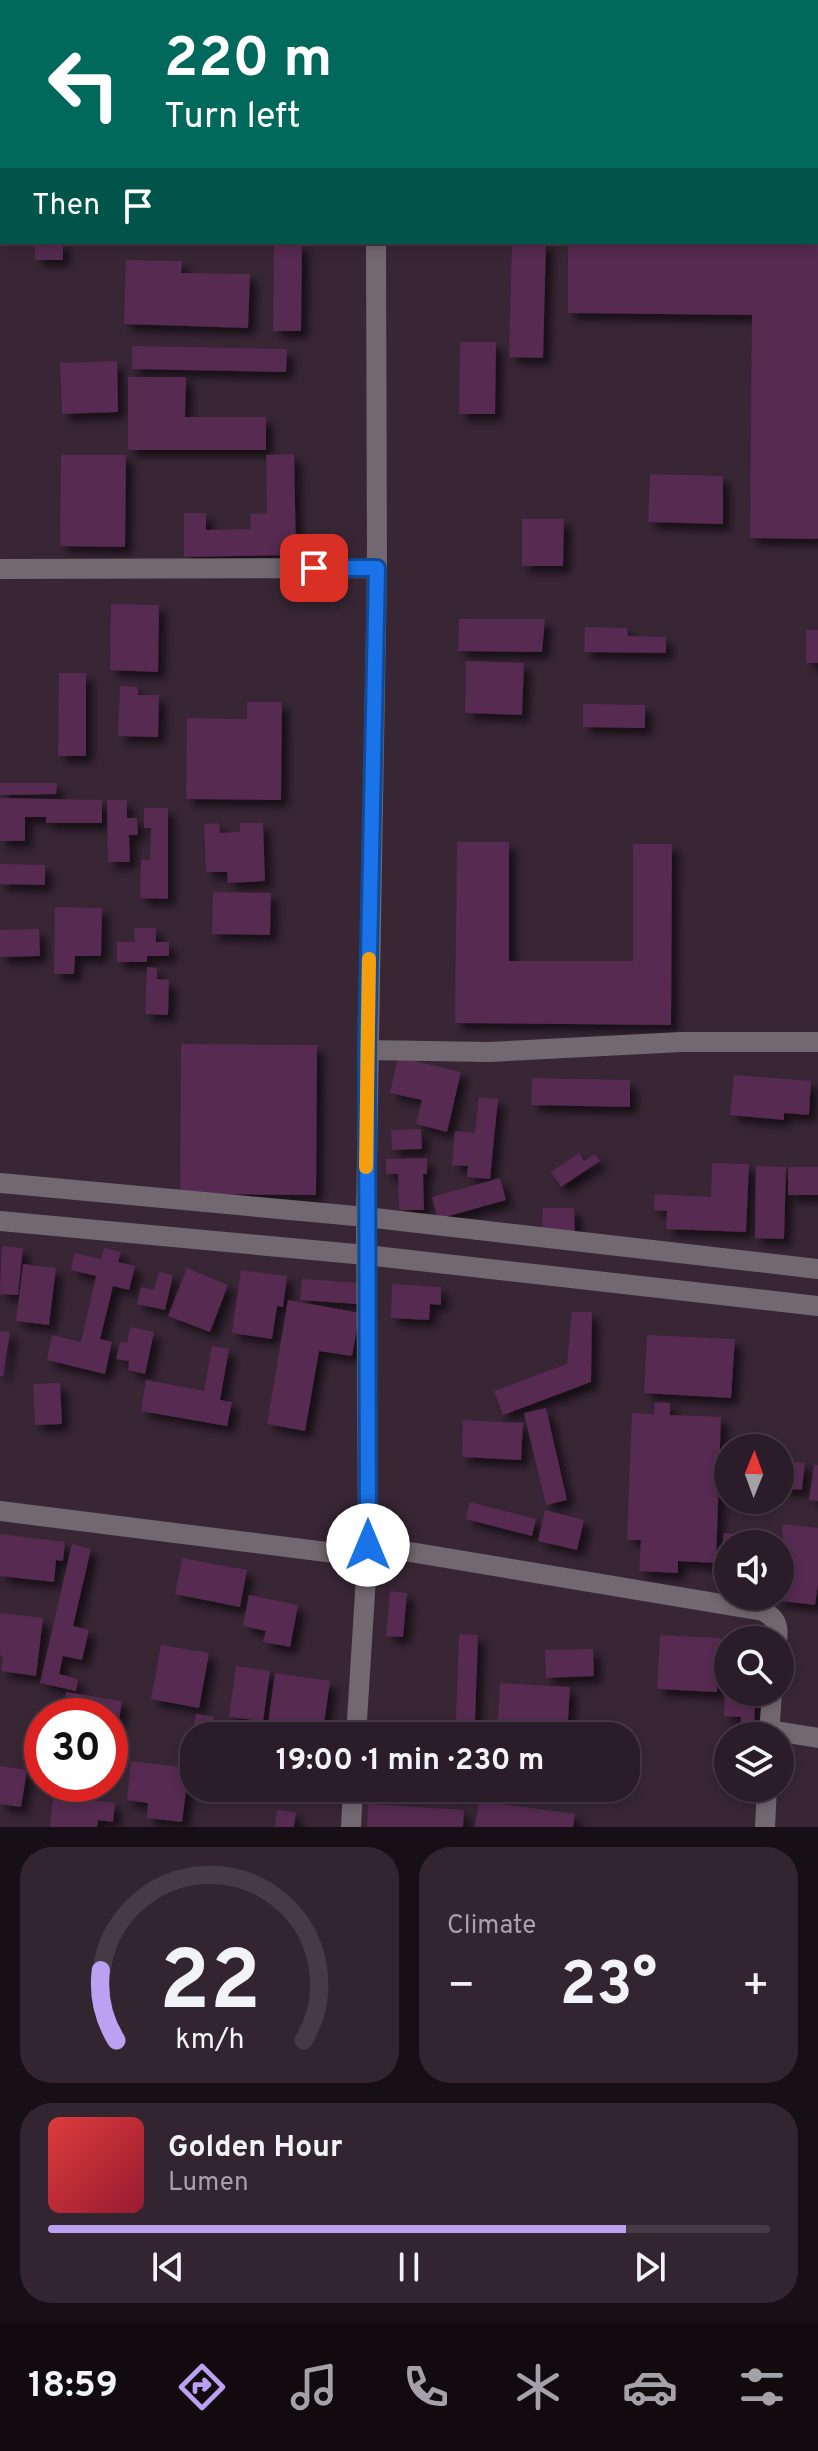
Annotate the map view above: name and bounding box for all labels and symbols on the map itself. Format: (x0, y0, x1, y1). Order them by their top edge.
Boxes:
pin (280, 534, 348, 602)
north arrow (714, 1434, 794, 1514)
position arrow (326, 1503, 410, 1587)
speed limit sign: 30 (24, 1698, 128, 1802)

